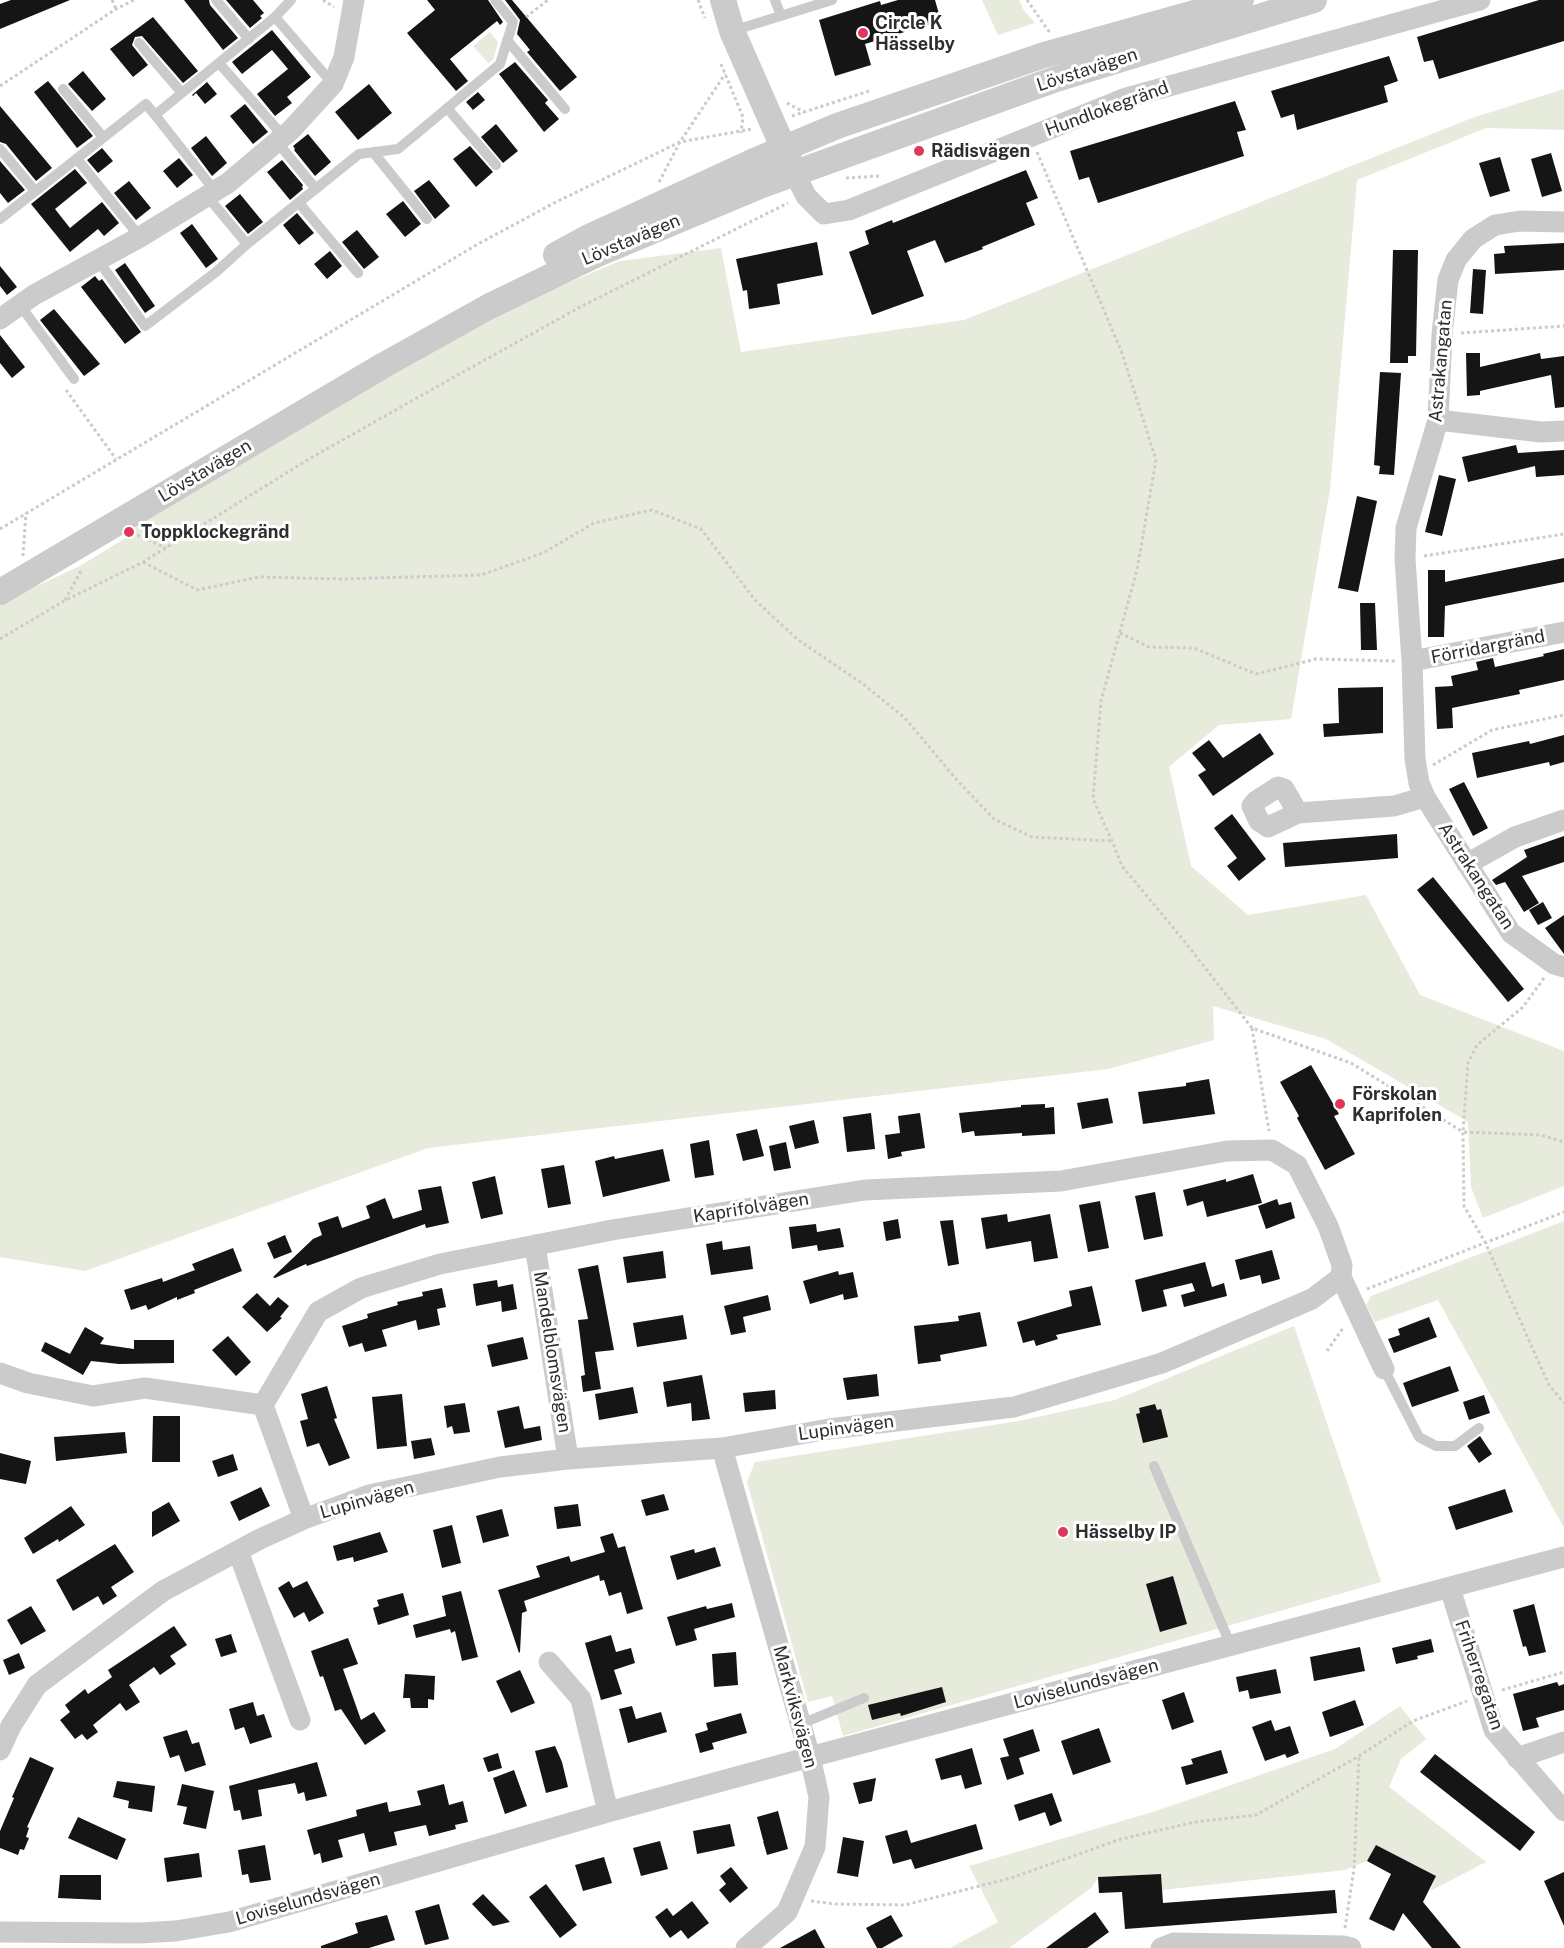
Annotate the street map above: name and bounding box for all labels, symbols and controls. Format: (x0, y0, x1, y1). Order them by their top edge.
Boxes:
place label: Circle K Hässelby (875, 12, 955, 54)
marker: Circle K Hässelby (856, 26, 870, 40)
street label: Lövstavägen (1034, 44, 1140, 96)
street label: Hundlokegränd (1042, 77, 1172, 141)
place label: Rädisvägen (931, 140, 1030, 162)
marker: Rädisvägen (912, 144, 926, 158)
street label: Lövstavägen (579, 210, 683, 270)
street label: Astrakangatan (1425, 299, 1457, 423)
street label: Lövstavägen (155, 435, 255, 507)
place label: Toppklockegränd (141, 521, 289, 543)
marker: Toppklockegränd (122, 525, 136, 539)
street label: Förridargränd (1429, 625, 1547, 669)
street label: Astrakangatan (1433, 819, 1519, 933)
place label: Förskolan Kaprifolen (1352, 1083, 1442, 1126)
marker: Förskolan Kaprifolen (1333, 1097, 1347, 1111)
street label: Kaprifolvägen (692, 1188, 810, 1228)
street label: Mandelblomsvägen (529, 1270, 575, 1434)
street label: Lupinvägen (797, 1411, 895, 1445)
street label: Lupinvägen (318, 1476, 416, 1524)
place label: Hässelby IP (1075, 1521, 1176, 1543)
marker: Hässelby IP (1056, 1525, 1070, 1539)
street label: Friherregatan (1450, 1617, 1508, 1733)
street label: Markviksvägen (768, 1643, 822, 1771)
street label: Loviselundsvägen (1011, 1654, 1161, 1714)
street label: Loviselundsvägen (233, 1868, 383, 1930)

